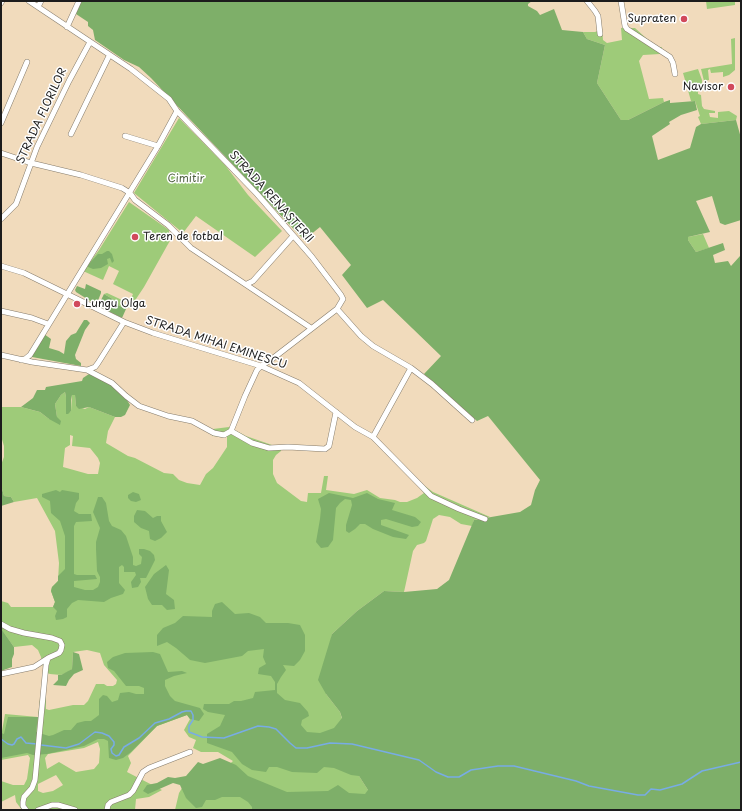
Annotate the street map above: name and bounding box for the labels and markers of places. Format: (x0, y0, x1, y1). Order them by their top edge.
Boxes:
place label: Supraten (627, 12, 676, 26)
marker: Supraten (679, 14, 689, 24)
place label: Navisor (683, 80, 723, 94)
marker: Navisor (726, 82, 736, 92)
place label: Teren de fotbal (143, 230, 223, 244)
marker: Teren de fotbal (130, 232, 140, 242)
place label: Lungu Olga (85, 297, 146, 311)
marker: Lungu Olga (72, 299, 82, 309)

